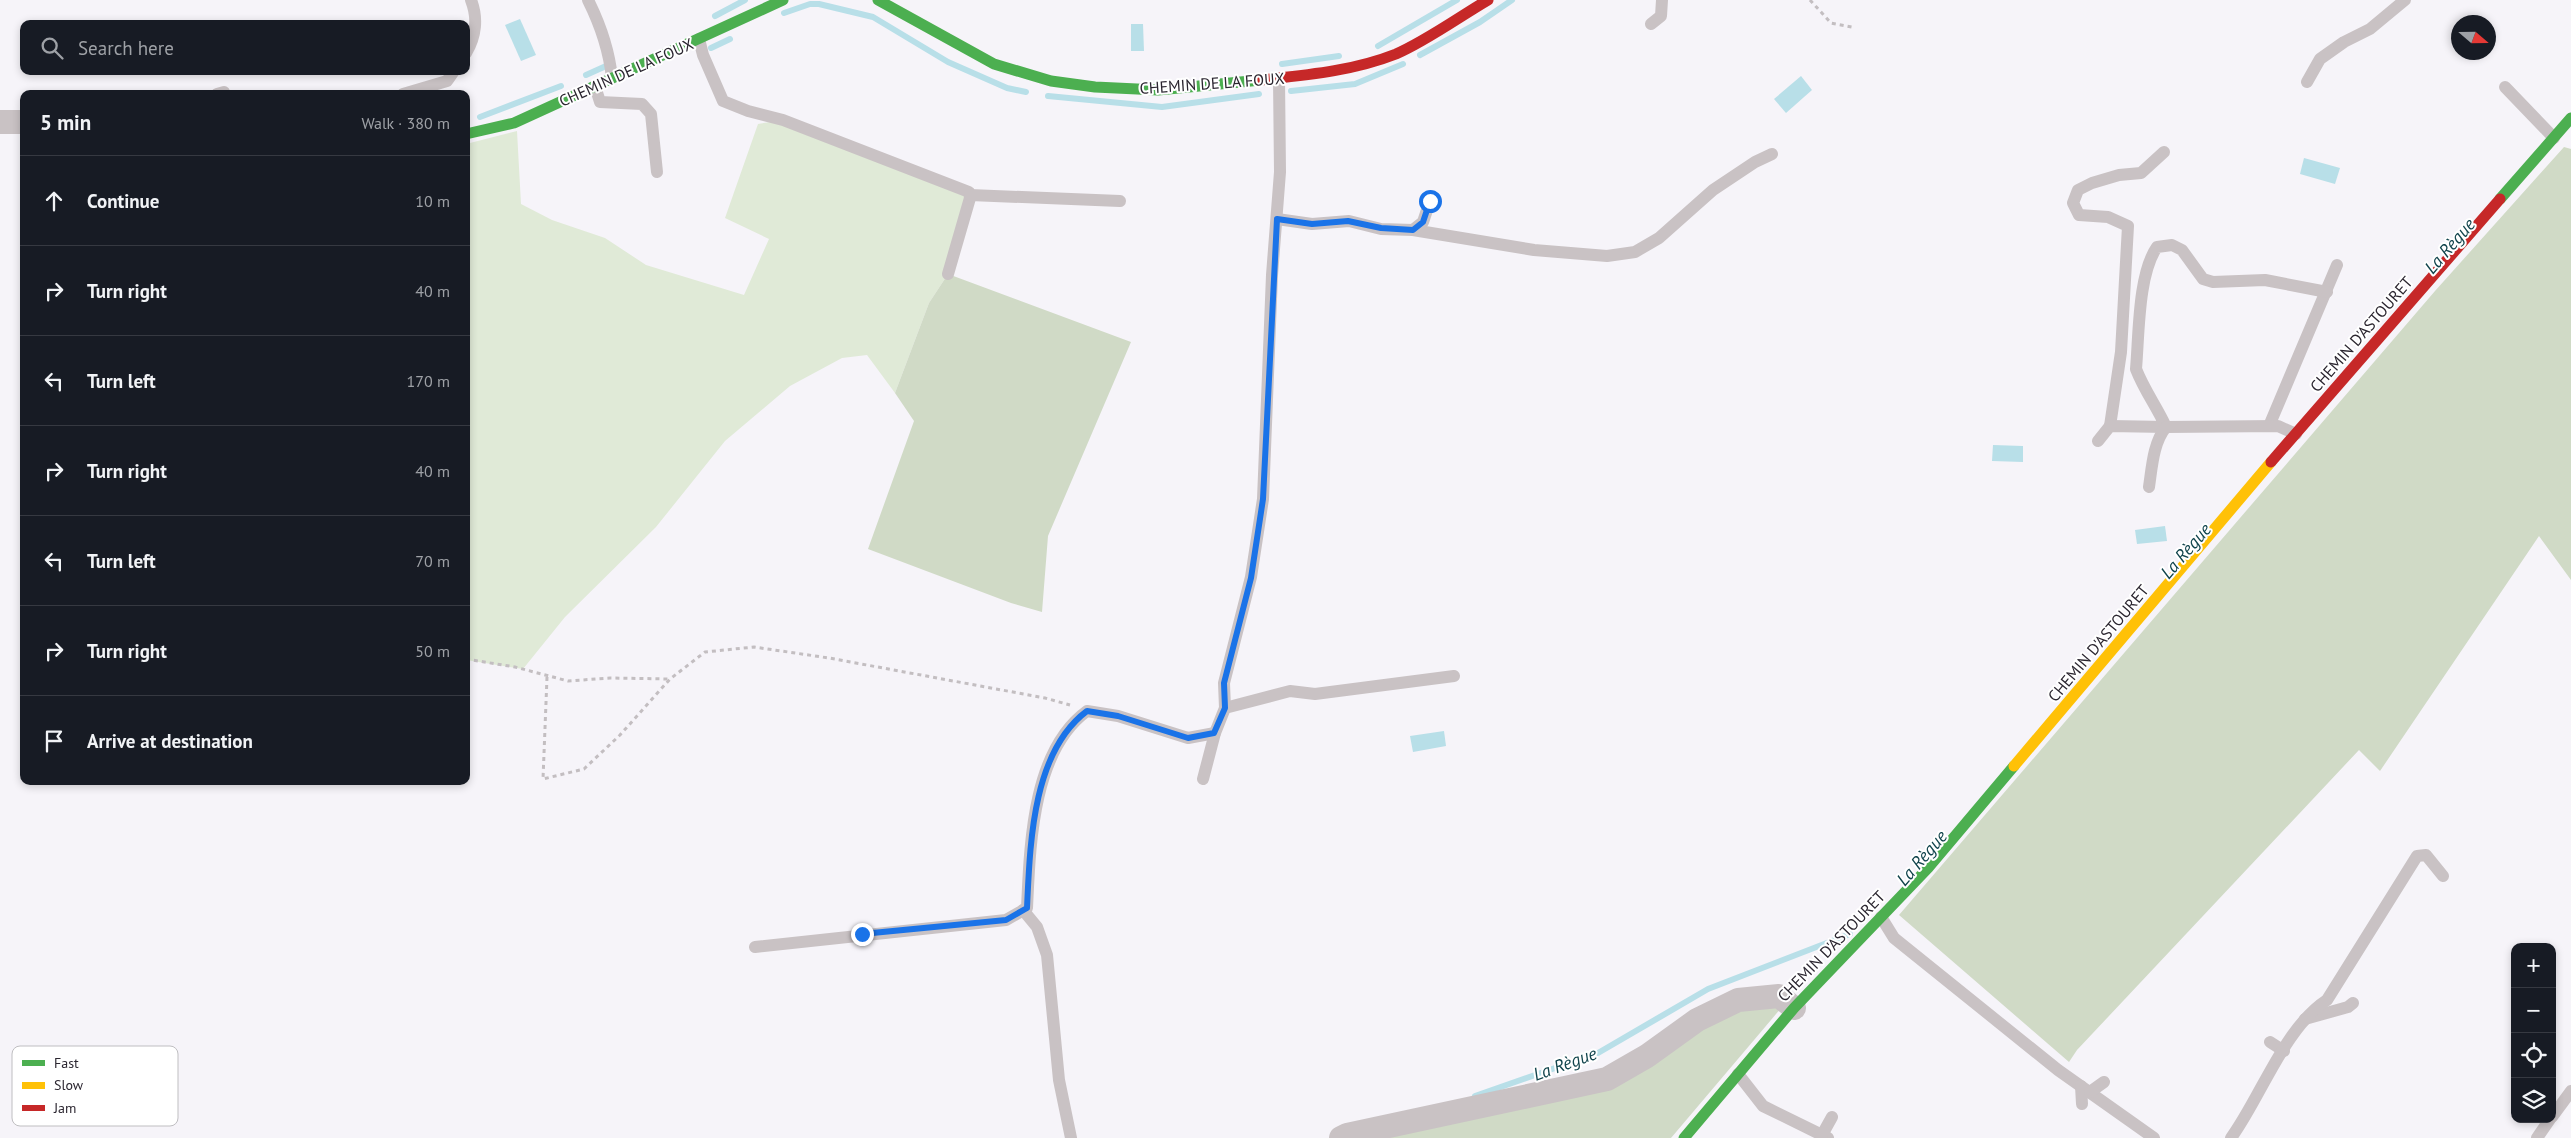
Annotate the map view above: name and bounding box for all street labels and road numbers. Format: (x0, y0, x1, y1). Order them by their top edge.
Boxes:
street label: CHEMIN DE LA FOUX (556, 33, 696, 111)
street label: CHEMIN DE LA FOUX (1139, 68, 1285, 98)
street label: CHEMIN D'ASTOURET (2305, 272, 2417, 396)
street label: CHEMIN D'ASTOURET (2043, 580, 2153, 706)
street label: CHEMIN D'ASTOURET (1773, 886, 1889, 1006)

